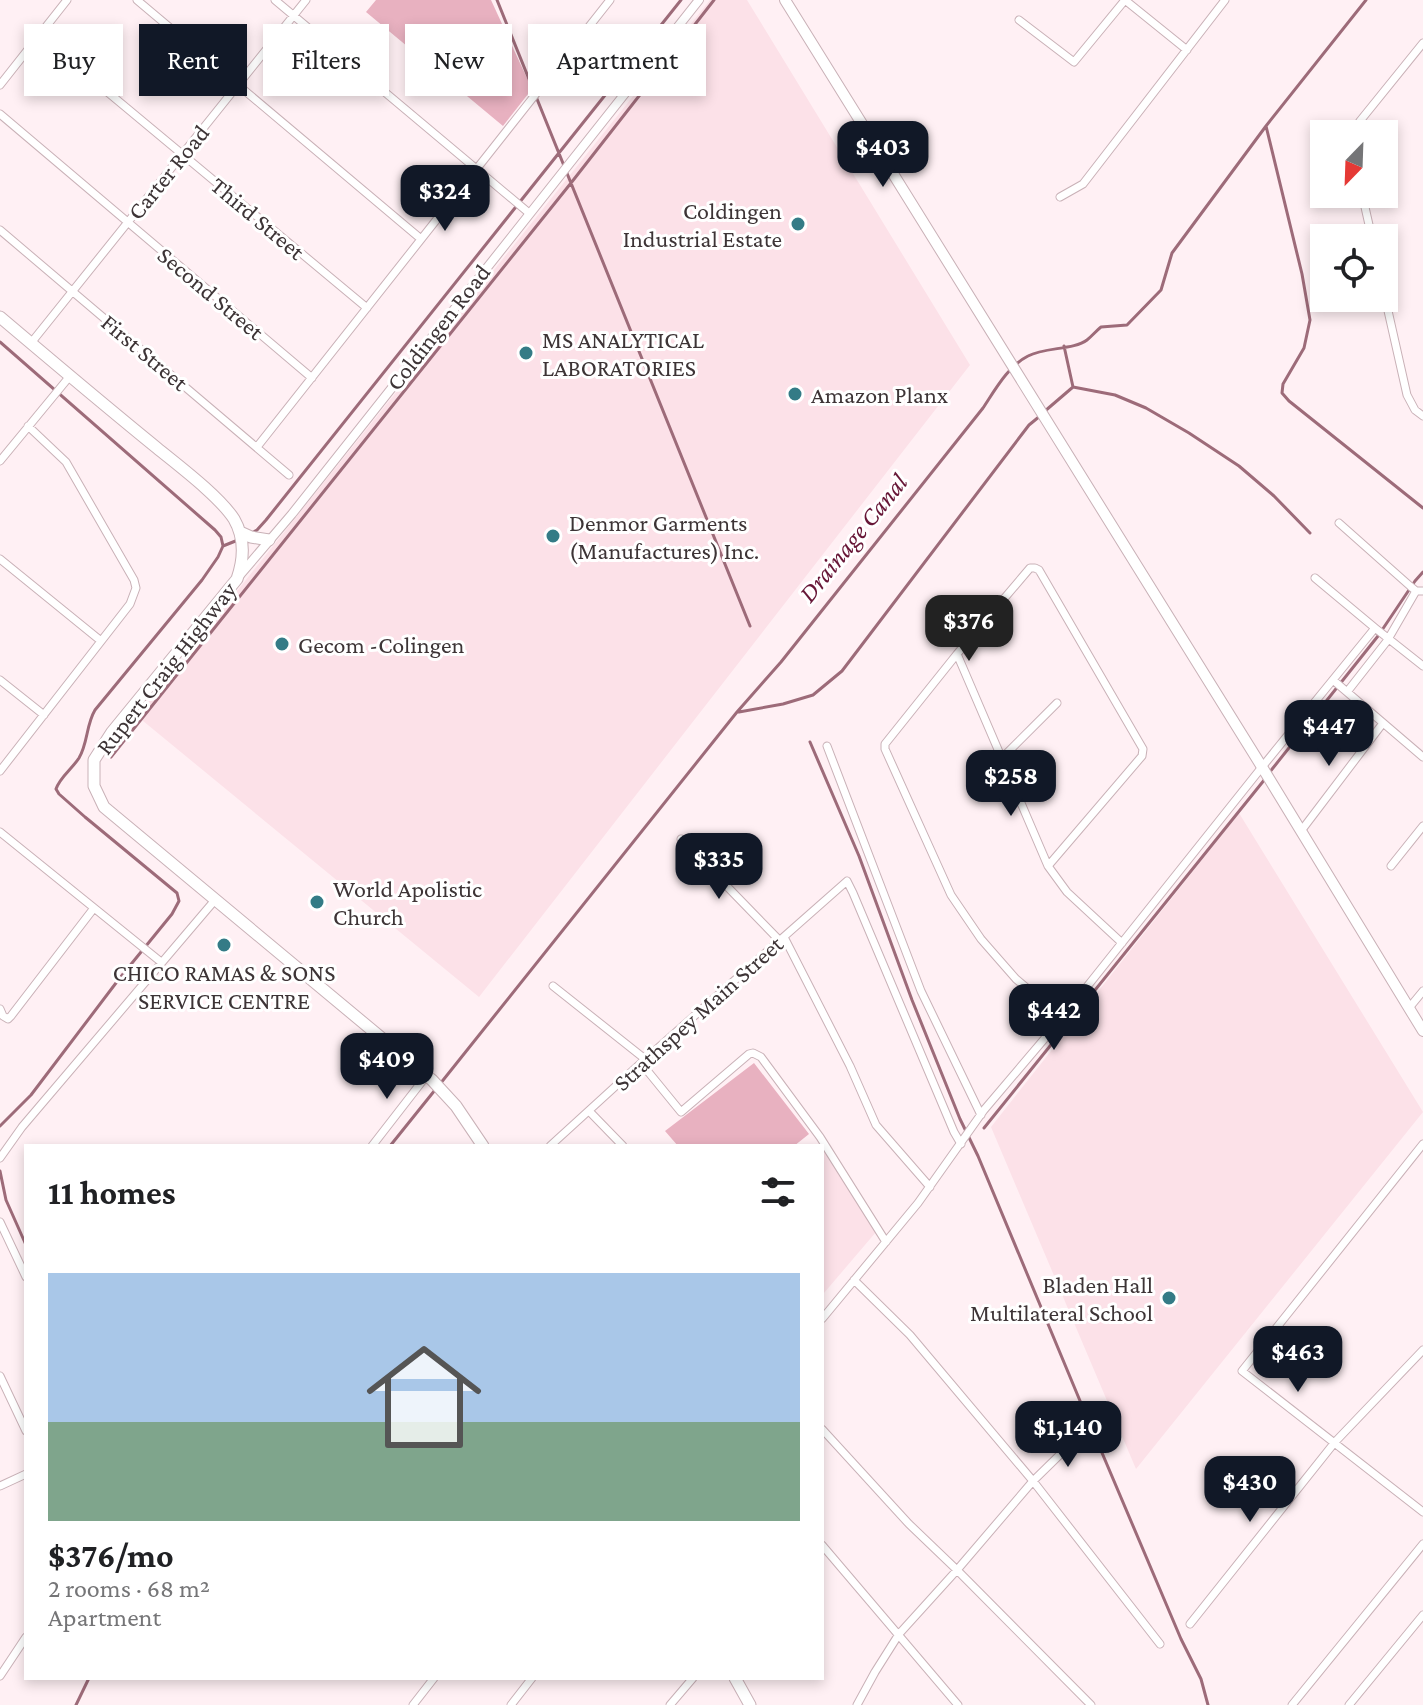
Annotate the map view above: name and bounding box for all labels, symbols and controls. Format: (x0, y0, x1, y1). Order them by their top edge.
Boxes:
chip: Buy (24, 24, 123, 96)
chip: Rent (139, 24, 247, 96)
chip: Filters (263, 24, 389, 96)
chip: New (405, 24, 512, 96)
chip: Apartment (528, 24, 706, 96)
street label: Carter Road (122, 119, 214, 225)
north arrow (1310, 120, 1398, 208)
map controls (1310, 120, 1398, 312)
pin: $403 (836, 121, 930, 189)
text: $403 (855, 132, 911, 161)
pin: $324 (398, 165, 492, 233)
street label: Third Street (206, 171, 311, 266)
text: $324 (419, 176, 471, 205)
place label: Coldingen Industrial Estate (623, 197, 782, 252)
marker: Coldingen Industrial Estate (789, 215, 807, 233)
button: locate (1310, 224, 1398, 312)
street label: Second Street (153, 241, 270, 346)
street label: Coldingen Road (381, 258, 496, 395)
street label: First Street (96, 308, 194, 397)
place label: MS ANALYTICAL LABORATORIES (542, 326, 704, 381)
marker: MS ANALYTICAL LABORATORIES (517, 344, 535, 362)
place label: Amazon Planx (811, 381, 948, 408)
marker: Amazon Planx (786, 385, 804, 403)
water label: Drainage Canal (793, 468, 914, 608)
place label: Denmor Garments (Manufactures) Inc. (569, 509, 759, 565)
marker: Denmor Garments (Manufactures) Inc. (544, 527, 562, 545)
street label: Rupert Craig Highway (90, 576, 242, 760)
pin: $376 (922, 595, 1016, 663)
text: $376 (943, 606, 995, 635)
place label: Gecom -Colingen (298, 631, 465, 658)
marker: Gecom -Colingen (273, 635, 291, 653)
pin: $447 (1282, 700, 1376, 768)
text: $447 (1303, 711, 1356, 740)
pin: $258 (964, 750, 1058, 818)
text: $258 (984, 761, 1038, 790)
pin: $335 (672, 833, 766, 901)
text: $335 (693, 844, 745, 873)
place label: World Apolistic Church (333, 875, 482, 930)
marker: World Apolistic Church (308, 893, 326, 911)
street label: Strathspey Main Street (608, 929, 789, 1096)
marker: CHICO RAMAS & SONS SERVICE CENTRE (215, 936, 233, 954)
place label: CHICO RAMAS & SONS SERVICE CENTRE (113, 959, 335, 1014)
pin: $442 (1007, 984, 1101, 1052)
text: $442 (1027, 995, 1081, 1024)
pin: $409 (340, 1033, 434, 1101)
text: $409 (358, 1044, 416, 1073)
icon: filters (756, 1170, 800, 1214)
text: 11 homes (48, 1174, 176, 1211)
place label: Bladen Hall Multilateral School (970, 1271, 1153, 1326)
marker: Bladen Hall Multilateral School (1160, 1289, 1178, 1307)
icon: home (352, 1325, 496, 1469)
pin: $463 (1251, 1326, 1345, 1394)
text: $463 (1271, 1337, 1325, 1366)
pin: $1,140 (1003, 1401, 1133, 1469)
text: $1,140 (1033, 1412, 1103, 1441)
pin: $430 (1203, 1456, 1297, 1524)
text: $430 (1222, 1467, 1278, 1496)
text: $376/mo (48, 1537, 174, 1574)
text: 2 rooms · 68 m² (48, 1574, 210, 1603)
text: Apartment (48, 1603, 161, 1632)

